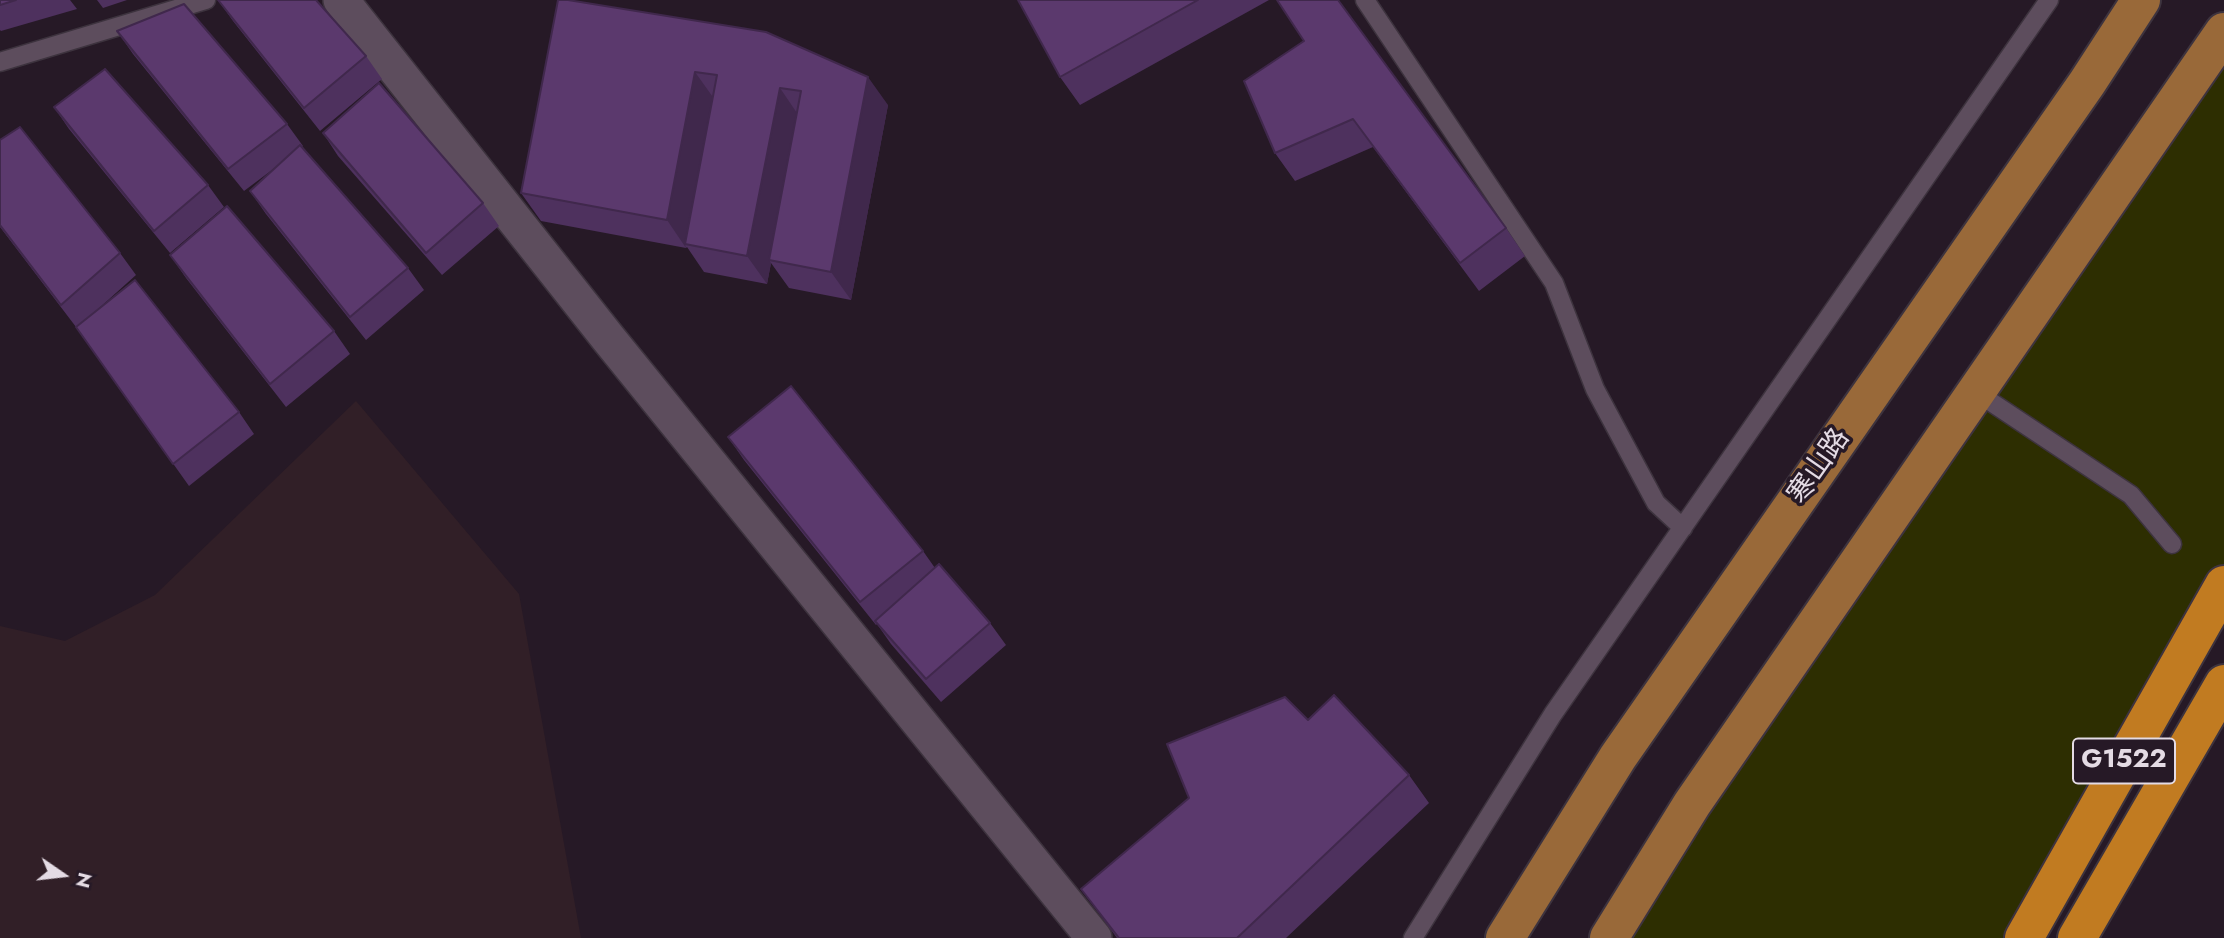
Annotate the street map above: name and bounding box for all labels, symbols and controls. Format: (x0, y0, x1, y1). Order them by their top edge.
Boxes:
street label: 寒山路 (1782, 423, 1858, 511)
road number: G1522 (2073, 738, 2175, 783)
north arrow (28, 840, 98, 910)
text: N (69, 870, 99, 891)

